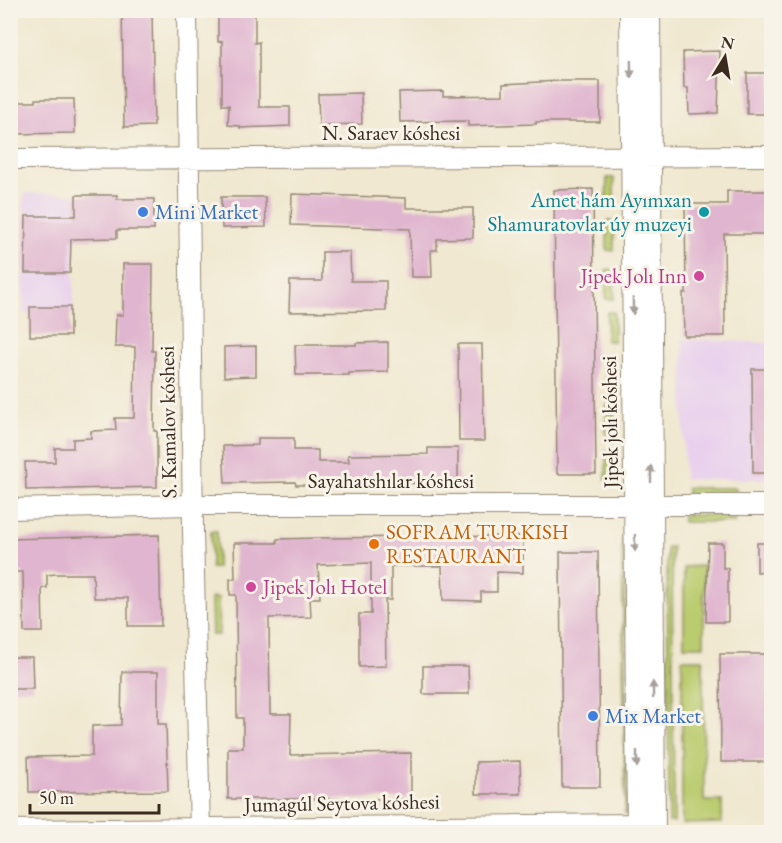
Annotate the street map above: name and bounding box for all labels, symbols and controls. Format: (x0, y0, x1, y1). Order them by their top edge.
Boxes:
north arrow (695, 27, 755, 87)
text: N (719, 31, 736, 54)
one-way arrow (626, 59, 635, 78)
street label: N. Saraev kóshesi (322, 119, 460, 146)
place label: Amet hám Ayımxan Shamuratovlar úy muzeyi (487, 186, 692, 237)
place label: Mini Market (155, 198, 258, 225)
marker: Mini Market (136, 205, 150, 219)
marker: Amet hám Ayımxan Shamuratovlar úy muzeyi (697, 205, 711, 219)
place label: Jipek Jolı Inn (579, 262, 687, 289)
marker: Jipek Jolı Inn (692, 269, 706, 283)
one-way arrow (628, 296, 638, 315)
street label: S. Kamalov kóshesi (153, 345, 182, 499)
street label: Jipek jolı kóshesi (595, 355, 624, 491)
one-way arrow (646, 465, 656, 484)
street label: Sayahatshılar kóshesi (308, 467, 474, 494)
place label: SOFRAM TURKISH RESTAURANT (386, 518, 569, 569)
one-way arrow (630, 533, 640, 552)
marker: SOFRAM TURKISH RESTAURANT (367, 537, 381, 551)
place label: Jipek Jolı Hotel (261, 573, 387, 600)
marker: Jipek Jolı Hotel (244, 580, 258, 594)
one-way arrow (649, 681, 658, 700)
place label: Mix Market (605, 702, 701, 729)
marker: Mix Market (586, 709, 600, 723)
one-way arrow (632, 749, 642, 768)
scale bar (30, 777, 159, 815)
text: 50 m (39, 786, 74, 809)
street label: Jumagúl Seytova kóshesi (242, 787, 440, 818)

